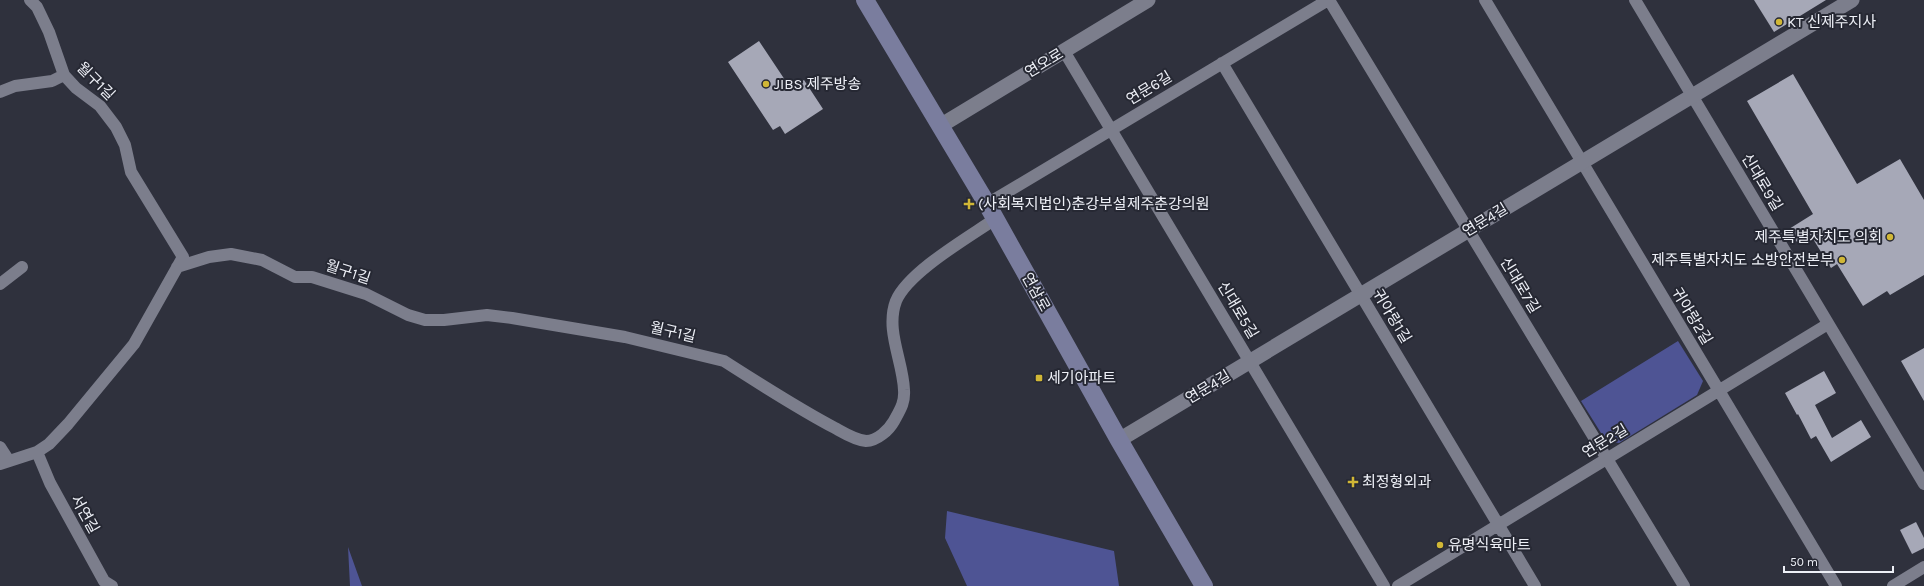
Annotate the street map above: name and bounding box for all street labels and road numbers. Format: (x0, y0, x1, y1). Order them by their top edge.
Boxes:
street label: 연오로 (1022, 45, 1066, 81)
street label: 월구1길 (73, 58, 119, 104)
street label: 연문6길 (1123, 67, 1175, 109)
street label: 신대로9길 (1738, 150, 1786, 214)
street label: 연문4길 (1459, 199, 1511, 241)
street label: 신대로7길 (1496, 254, 1544, 316)
street label: 월구1길 (323, 256, 373, 288)
street label: 연삼로 (1018, 270, 1054, 314)
street label: 신대로5길 (1214, 278, 1262, 342)
street label: 귀아랑2길 (1668, 284, 1716, 348)
street label: 귀아랑1길 (1369, 286, 1415, 346)
street label: 월구1길 (648, 318, 698, 346)
street label: 연문4길 (1182, 366, 1234, 408)
street label: 연문2길 (1579, 420, 1631, 462)
street label: 서연길 (67, 492, 103, 536)

